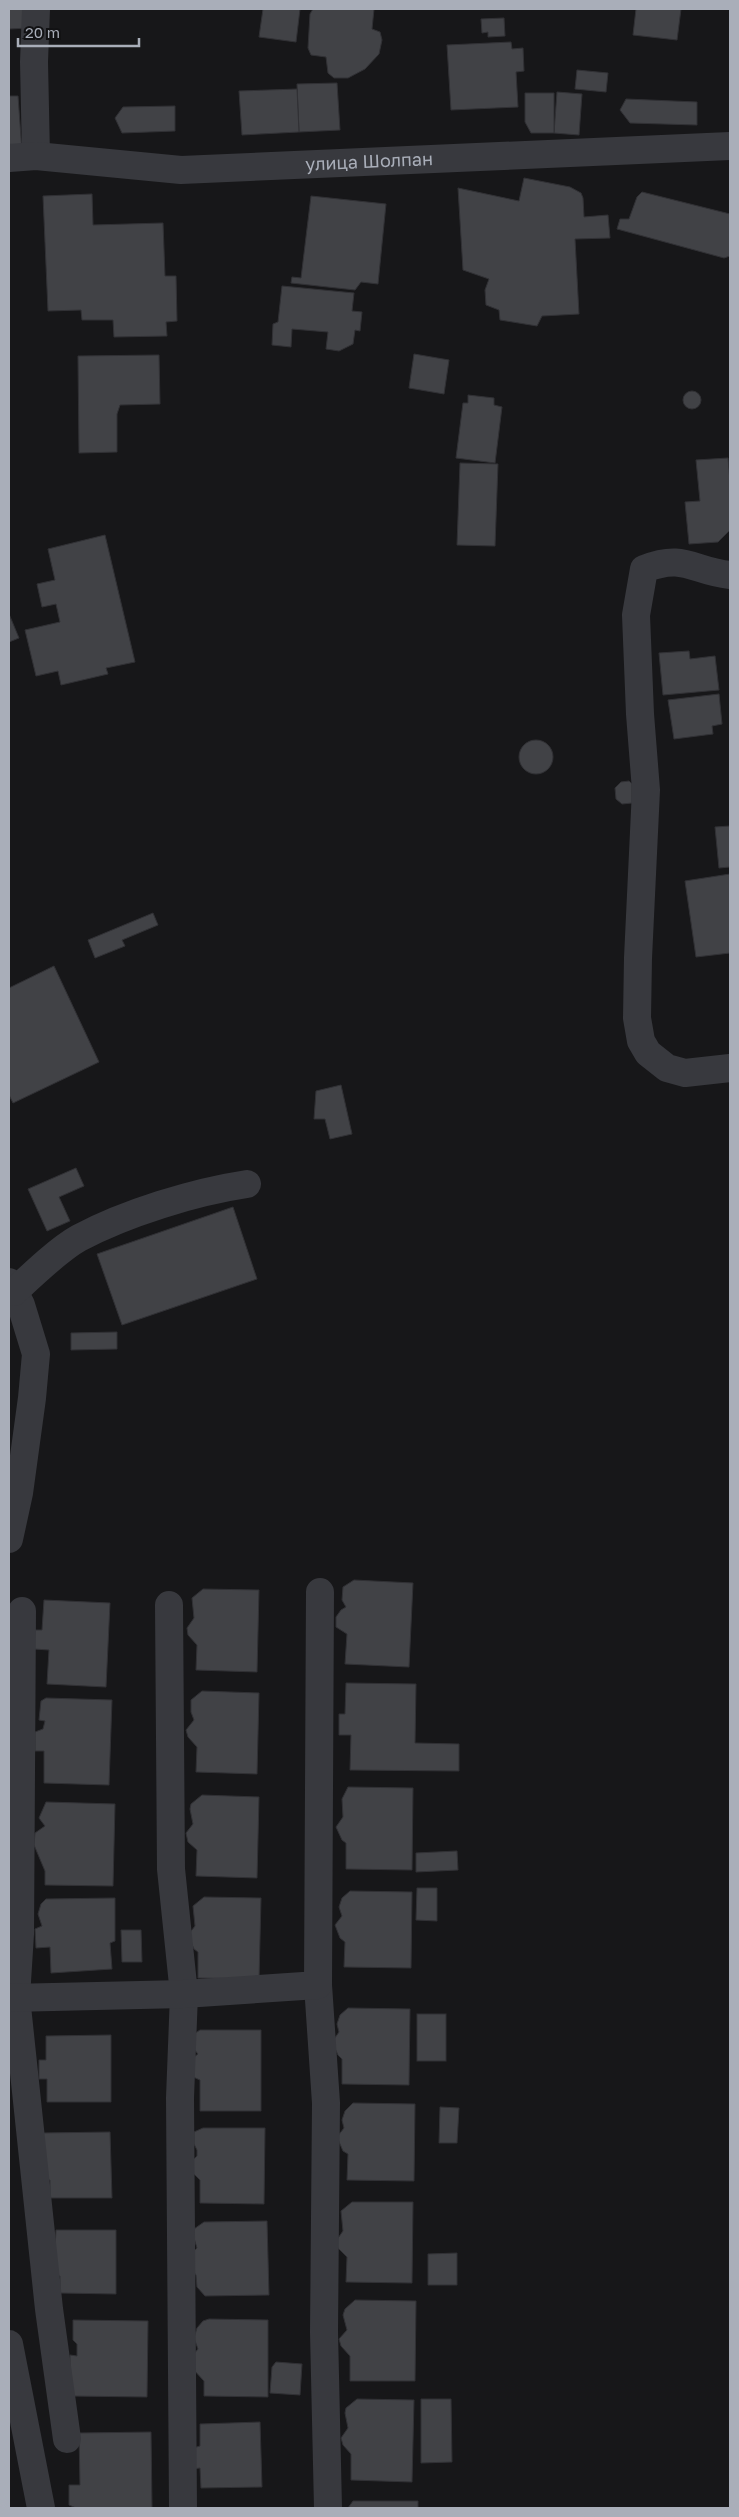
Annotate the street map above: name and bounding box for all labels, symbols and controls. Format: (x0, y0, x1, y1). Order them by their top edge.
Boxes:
scale bar (18, 15, 139, 47)
text: 20 m (25, 23, 60, 41)
street label: улица Шолпан (305, 147, 433, 175)

